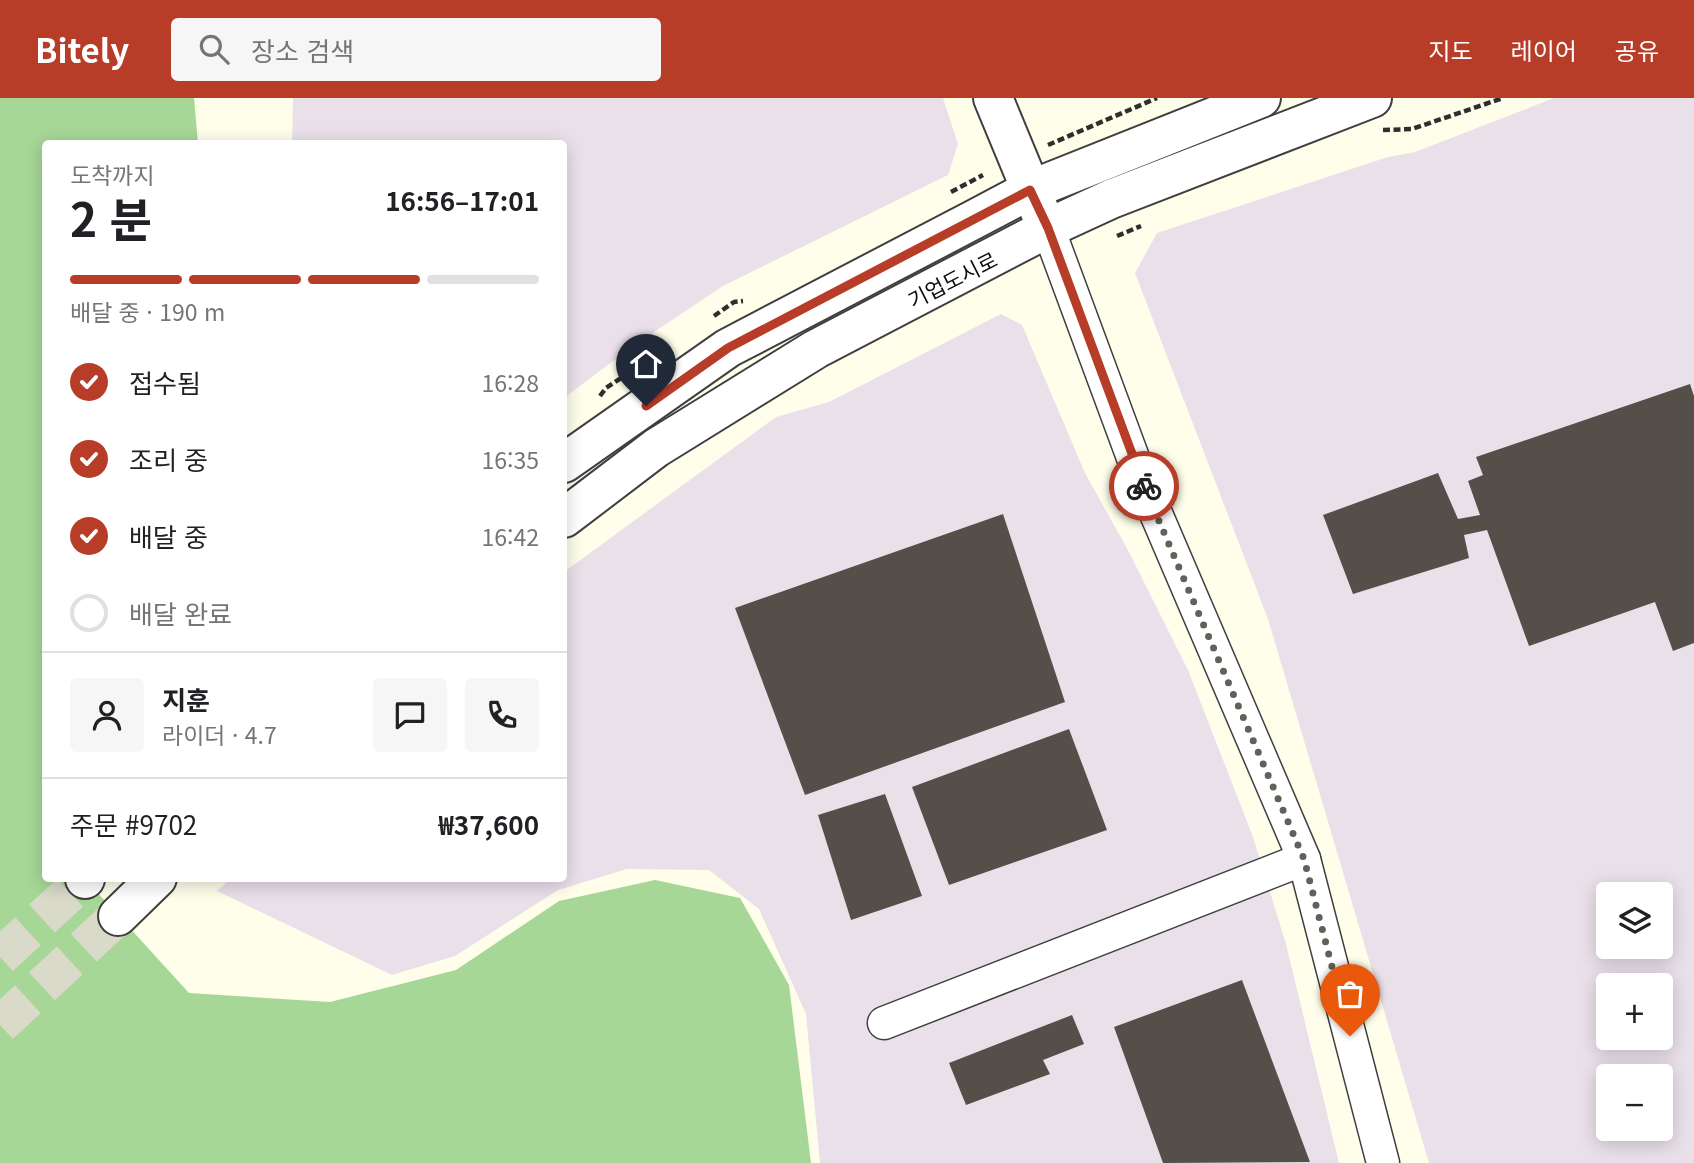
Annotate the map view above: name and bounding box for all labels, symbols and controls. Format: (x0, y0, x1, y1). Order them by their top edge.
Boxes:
search box (171, 18, 661, 81)
text: Bitely (35, 25, 129, 73)
icon: search (195, 30, 233, 68)
text: 장소 검색 (251, 31, 354, 68)
text: 지도 (1428, 32, 1473, 67)
text: 레이어 (1511, 32, 1577, 67)
text: 공유 (1615, 32, 1659, 67)
text: 도착까지 (70, 157, 155, 191)
text: 16:56–17:01 (385, 181, 539, 218)
text: 2 분 (70, 184, 152, 250)
street label: 기업도시로 (902, 244, 1002, 314)
text: 배달 중 · 190 m (70, 294, 225, 328)
pin (616, 334, 676, 406)
icon: home (627, 345, 665, 383)
icon: check (70, 363, 108, 401)
text: 접수됨 (129, 363, 201, 400)
text: 16:28 (482, 365, 539, 399)
icon: check (70, 440, 108, 478)
text: 조리 중 (129, 440, 208, 477)
text: 16:35 (482, 442, 539, 476)
courier (1109, 451, 1179, 521)
icon: bike (1125, 467, 1163, 505)
icon: check (70, 517, 108, 555)
text: 배달 중 (129, 517, 208, 554)
text: 16:42 (482, 519, 539, 553)
text: 배달 완료 (129, 594, 232, 631)
button: person (70, 678, 144, 752)
button: chat (373, 678, 447, 752)
button: phone (465, 678, 539, 752)
text: 지훈 (162, 680, 210, 717)
text: 라이더 · 4.7 (162, 717, 277, 751)
text: 주문 #9702 (70, 805, 197, 842)
text: ₩37,600 (439, 805, 539, 842)
map controls (1596, 882, 1673, 1141)
button: layers (1596, 882, 1673, 959)
pin (1320, 964, 1380, 1036)
button: + (1596, 973, 1673, 1050)
icon: bag (1331, 975, 1369, 1013)
button: − (1596, 1064, 1673, 1141)

